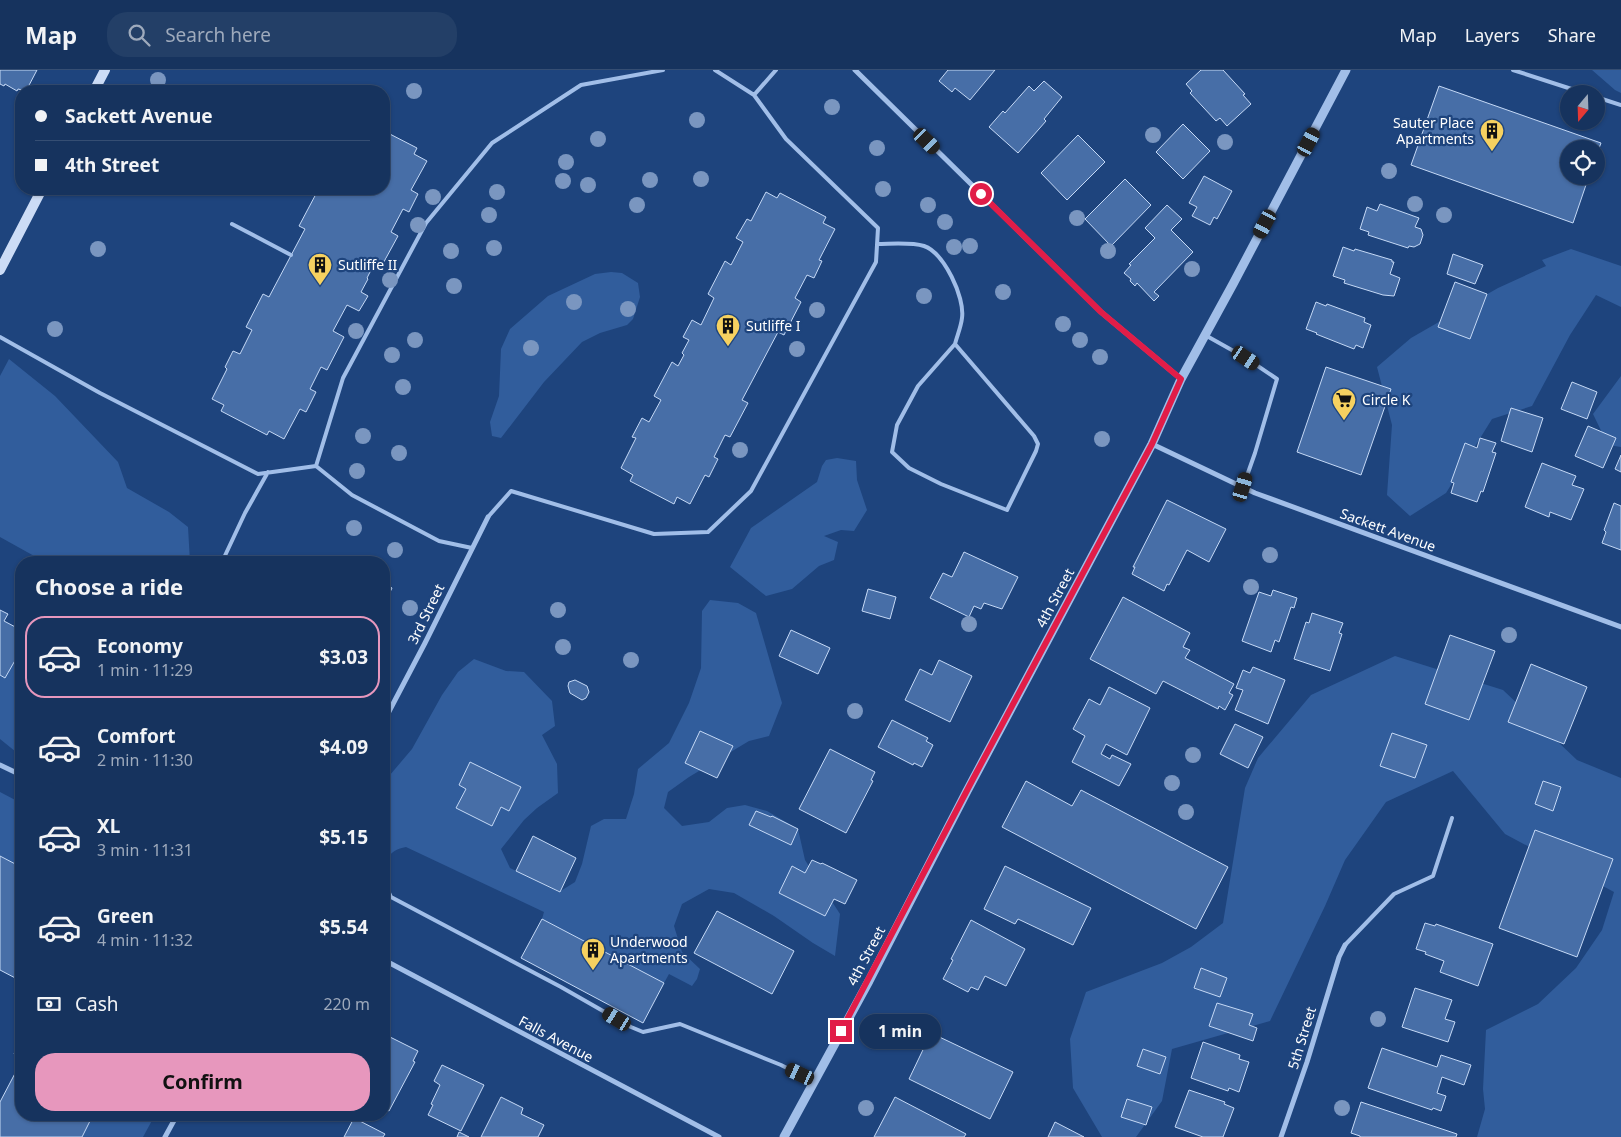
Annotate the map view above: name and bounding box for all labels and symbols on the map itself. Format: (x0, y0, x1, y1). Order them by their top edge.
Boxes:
north arrow (1560, 85, 1605, 130)
place label: Sauter Place Apartments (1393, 113, 1474, 148)
building icon: Sauter Place Apartments (1479, 118, 1505, 152)
car (910, 125, 943, 157)
car (1295, 125, 1322, 159)
route start (970, 183, 992, 205)
car (1251, 207, 1278, 241)
building icon: Sutliffe II (307, 252, 333, 286)
place label: Sutliffe II (338, 255, 398, 274)
building icon: Sutliffe I (715, 313, 741, 347)
place label: Sutliffe I (746, 316, 801, 335)
car (1229, 343, 1262, 373)
supermarket icon: Circle K (1331, 387, 1357, 421)
place label: Circle K (1362, 390, 1411, 409)
car (1231, 470, 1254, 504)
street label: Sackett Avenue (1338, 503, 1439, 556)
street label: 4th Street (1031, 565, 1078, 631)
street label: 3rd Street (403, 580, 448, 647)
street label: 4th Street (842, 923, 889, 989)
place label: Underwood Apartments (610, 932, 688, 967)
building icon: Underwood Apartments (580, 937, 606, 971)
street label: 5th Street (1283, 1004, 1320, 1071)
car (600, 1005, 633, 1033)
street label: Falls Avenue (516, 1011, 597, 1066)
callout: 1 min (858, 1014, 941, 1048)
route end (830, 1020, 852, 1042)
car (783, 1061, 816, 1087)

